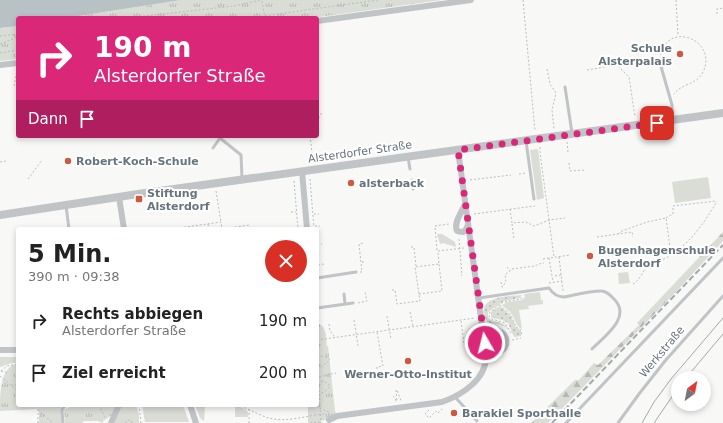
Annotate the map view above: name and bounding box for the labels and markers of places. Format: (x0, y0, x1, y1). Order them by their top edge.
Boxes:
place label: Schule Alsterpalais (598, 42, 672, 68)
marker: Schule Alsterpalais (675, 49, 685, 59)
pin (640, 106, 674, 140)
place label: Robert-Koch-Schule (76, 155, 199, 168)
marker: Robert-Koch-Schule (63, 156, 73, 166)
place label: alsterback (359, 177, 425, 190)
marker: alsterback (346, 178, 356, 188)
place label: Stiftung Alsterdorf (147, 187, 210, 213)
marker: Stiftung Alsterdorf (134, 194, 144, 204)
place label: Bugenhagenschule Alsterdorf (598, 244, 716, 270)
marker: Bugenhagenschule Alsterdorf (585, 251, 595, 261)
marker: Werner-Otto-Institut (403, 356, 413, 366)
place label: Werner-Otto-Institut (344, 368, 472, 381)
place label: Barakiel Sporthalle (462, 407, 581, 420)
marker: Barakiel Sporthalle (449, 408, 459, 418)

